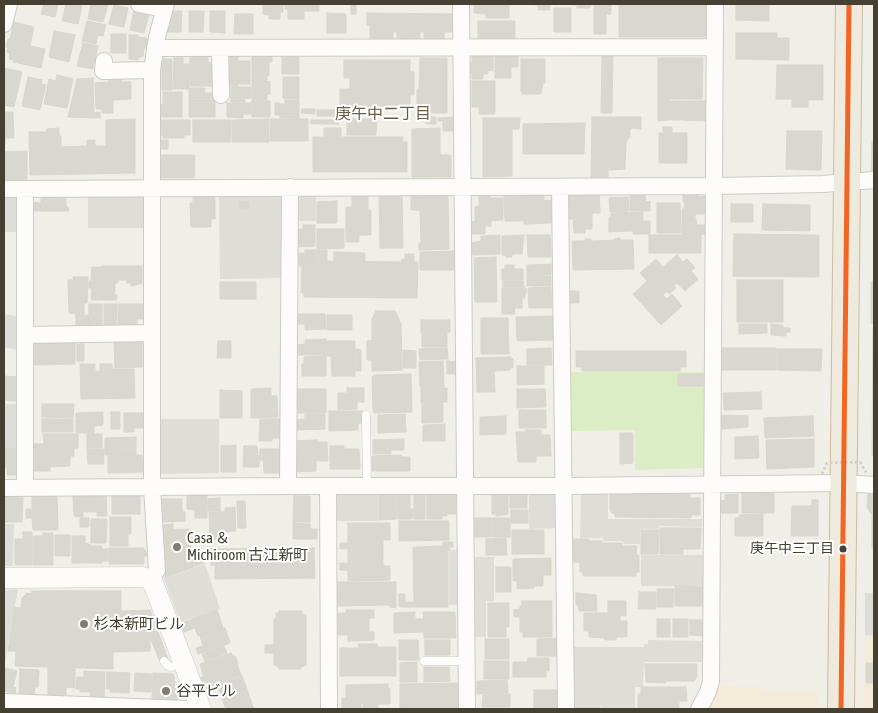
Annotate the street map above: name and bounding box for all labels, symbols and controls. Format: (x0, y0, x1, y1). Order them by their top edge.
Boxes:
district label: 庚午中二丁目 (335, 104, 431, 124)
place label: Casa ＆ Michiroom 古江新町 (187, 529, 308, 564)
marker: Casa ＆ Michiroom 古江新町 (171, 541, 183, 553)
place label: 庚午中三丁目 (750, 541, 834, 557)
marker: 庚午中三丁目 (838, 544, 848, 554)
place label: 杉本新町ビル (94, 615, 184, 633)
marker: 杉本新町ビル (78, 618, 90, 630)
place label: 谷平ビル (176, 682, 236, 700)
marker: 谷平ビル (160, 685, 172, 697)

